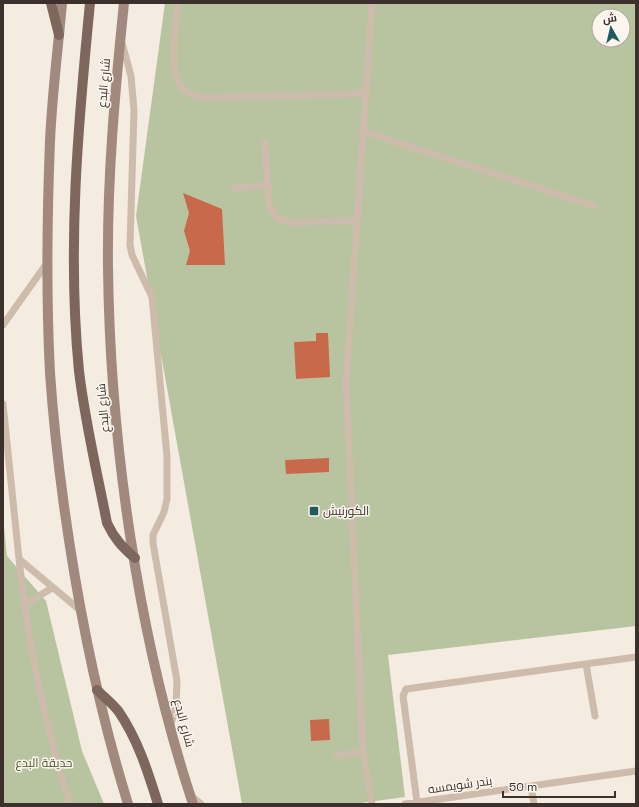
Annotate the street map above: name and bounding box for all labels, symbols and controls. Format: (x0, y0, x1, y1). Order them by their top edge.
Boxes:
north arrow (591, 8, 631, 48)
text: ش (602, 10, 618, 26)
street label: شارع البدع (94, 58, 114, 108)
street label: شارع البدع (93, 383, 113, 433)
place label: الكورنيش (323, 503, 369, 519)
marker: الكورنيش (308, 505, 320, 517)
street label: شارع البدع (170, 697, 198, 749)
park label: حديقة البدع (15, 755, 73, 771)
street label: بندر شويمسه (427, 773, 493, 797)
scale bar (503, 773, 615, 799)
text: 50 m (509, 779, 537, 795)

